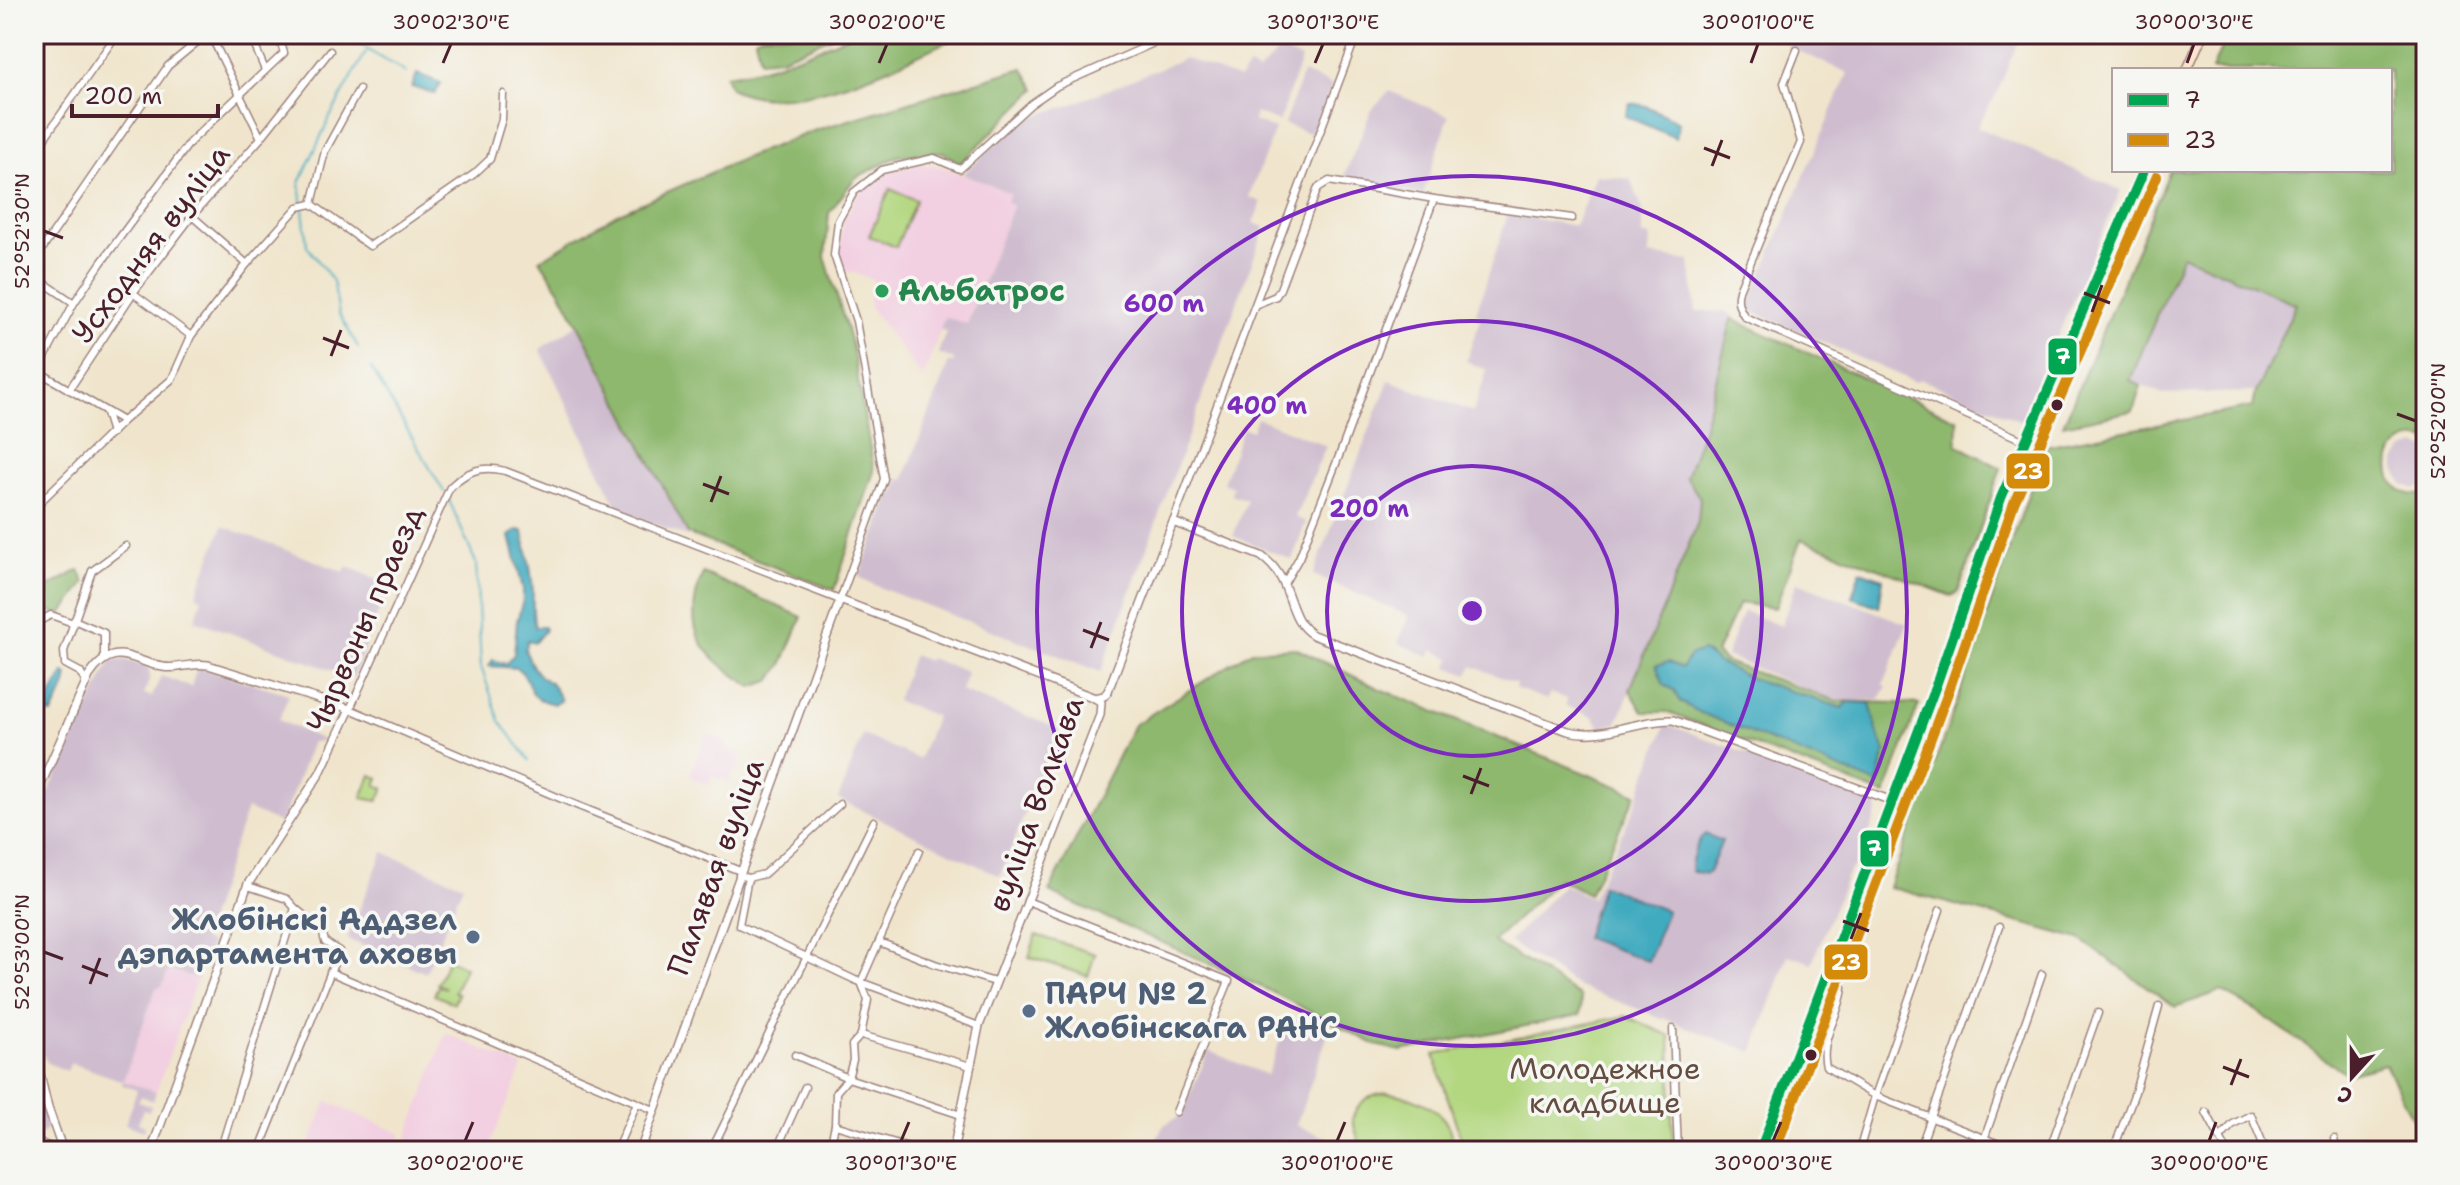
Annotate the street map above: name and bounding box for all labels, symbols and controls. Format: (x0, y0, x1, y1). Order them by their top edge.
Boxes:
text: 30°02'30"E (392, 9, 510, 35)
text: 30°02'00"E (828, 9, 946, 35)
text: 30°01'30"E (1267, 9, 1379, 35)
text: 30°01'00"E (1702, 9, 1814, 35)
text: 30°00'30"E (2135, 9, 2253, 35)
scale bar (72, 68, 218, 118)
legend (2112, 68, 2392, 172)
text: 200 m (84, 80, 162, 112)
text: 7 (2184, 84, 2201, 116)
text: 23 (2184, 124, 2216, 156)
street label: Усходняя вуліца (62, 135, 239, 352)
text: 52°52'30"N (9, 173, 35, 289)
place label: Альбатрос (898, 270, 1065, 311)
marker: Альбатрос (873, 282, 891, 300)
text: 600 m (1124, 288, 1204, 320)
line badge: 7 (2047, 337, 2078, 376)
text: 7 (2055, 342, 2071, 371)
text: 52°52'00"N (2425, 363, 2451, 479)
text: 400 m (1227, 390, 1307, 422)
unlabelled marker (2049, 397, 2065, 413)
line badge: 23 (2005, 452, 2051, 490)
text: 23 (2013, 457, 2043, 486)
text: 200 m (1329, 493, 1409, 525)
street label: Чырвоны праезд (296, 499, 433, 739)
centre of rings (1458, 597, 1486, 625)
street label: вуліца Волкава (978, 690, 1094, 917)
street label: Палявая вуліца (657, 752, 774, 981)
line badge: 7 (1859, 829, 1890, 868)
text: 7 (1866, 834, 1882, 863)
text: 52°53'00"N (9, 894, 35, 1010)
place label: Жлобінскі Аддзел дэпартамента аховы (118, 899, 457, 974)
marker: Жлобінскі Аддзел дэпартамента аховы (464, 928, 482, 946)
line badge: 23 (1823, 943, 1869, 981)
text: 23 (1831, 948, 1861, 977)
place label: ПАРЧ № 2 Жлобінскага РАНС (1045, 973, 1338, 1048)
marker: ПАРЧ № 2 Жлобінскага РАНС (1020, 1002, 1038, 1020)
north arrow (2312, 1037, 2392, 1117)
unlabelled marker (1803, 1047, 1819, 1063)
park label: Молодежное кладбище (1509, 1048, 1701, 1123)
text: С (2334, 1079, 2357, 1111)
text: 30°02'00"E (406, 1150, 524, 1176)
text: 30°01'30"E (845, 1150, 957, 1176)
text: 30°01'00"E (1281, 1150, 1393, 1176)
text: 30°00'30"E (1714, 1150, 1832, 1176)
text: 30°00'00"E (2149, 1150, 2269, 1176)

